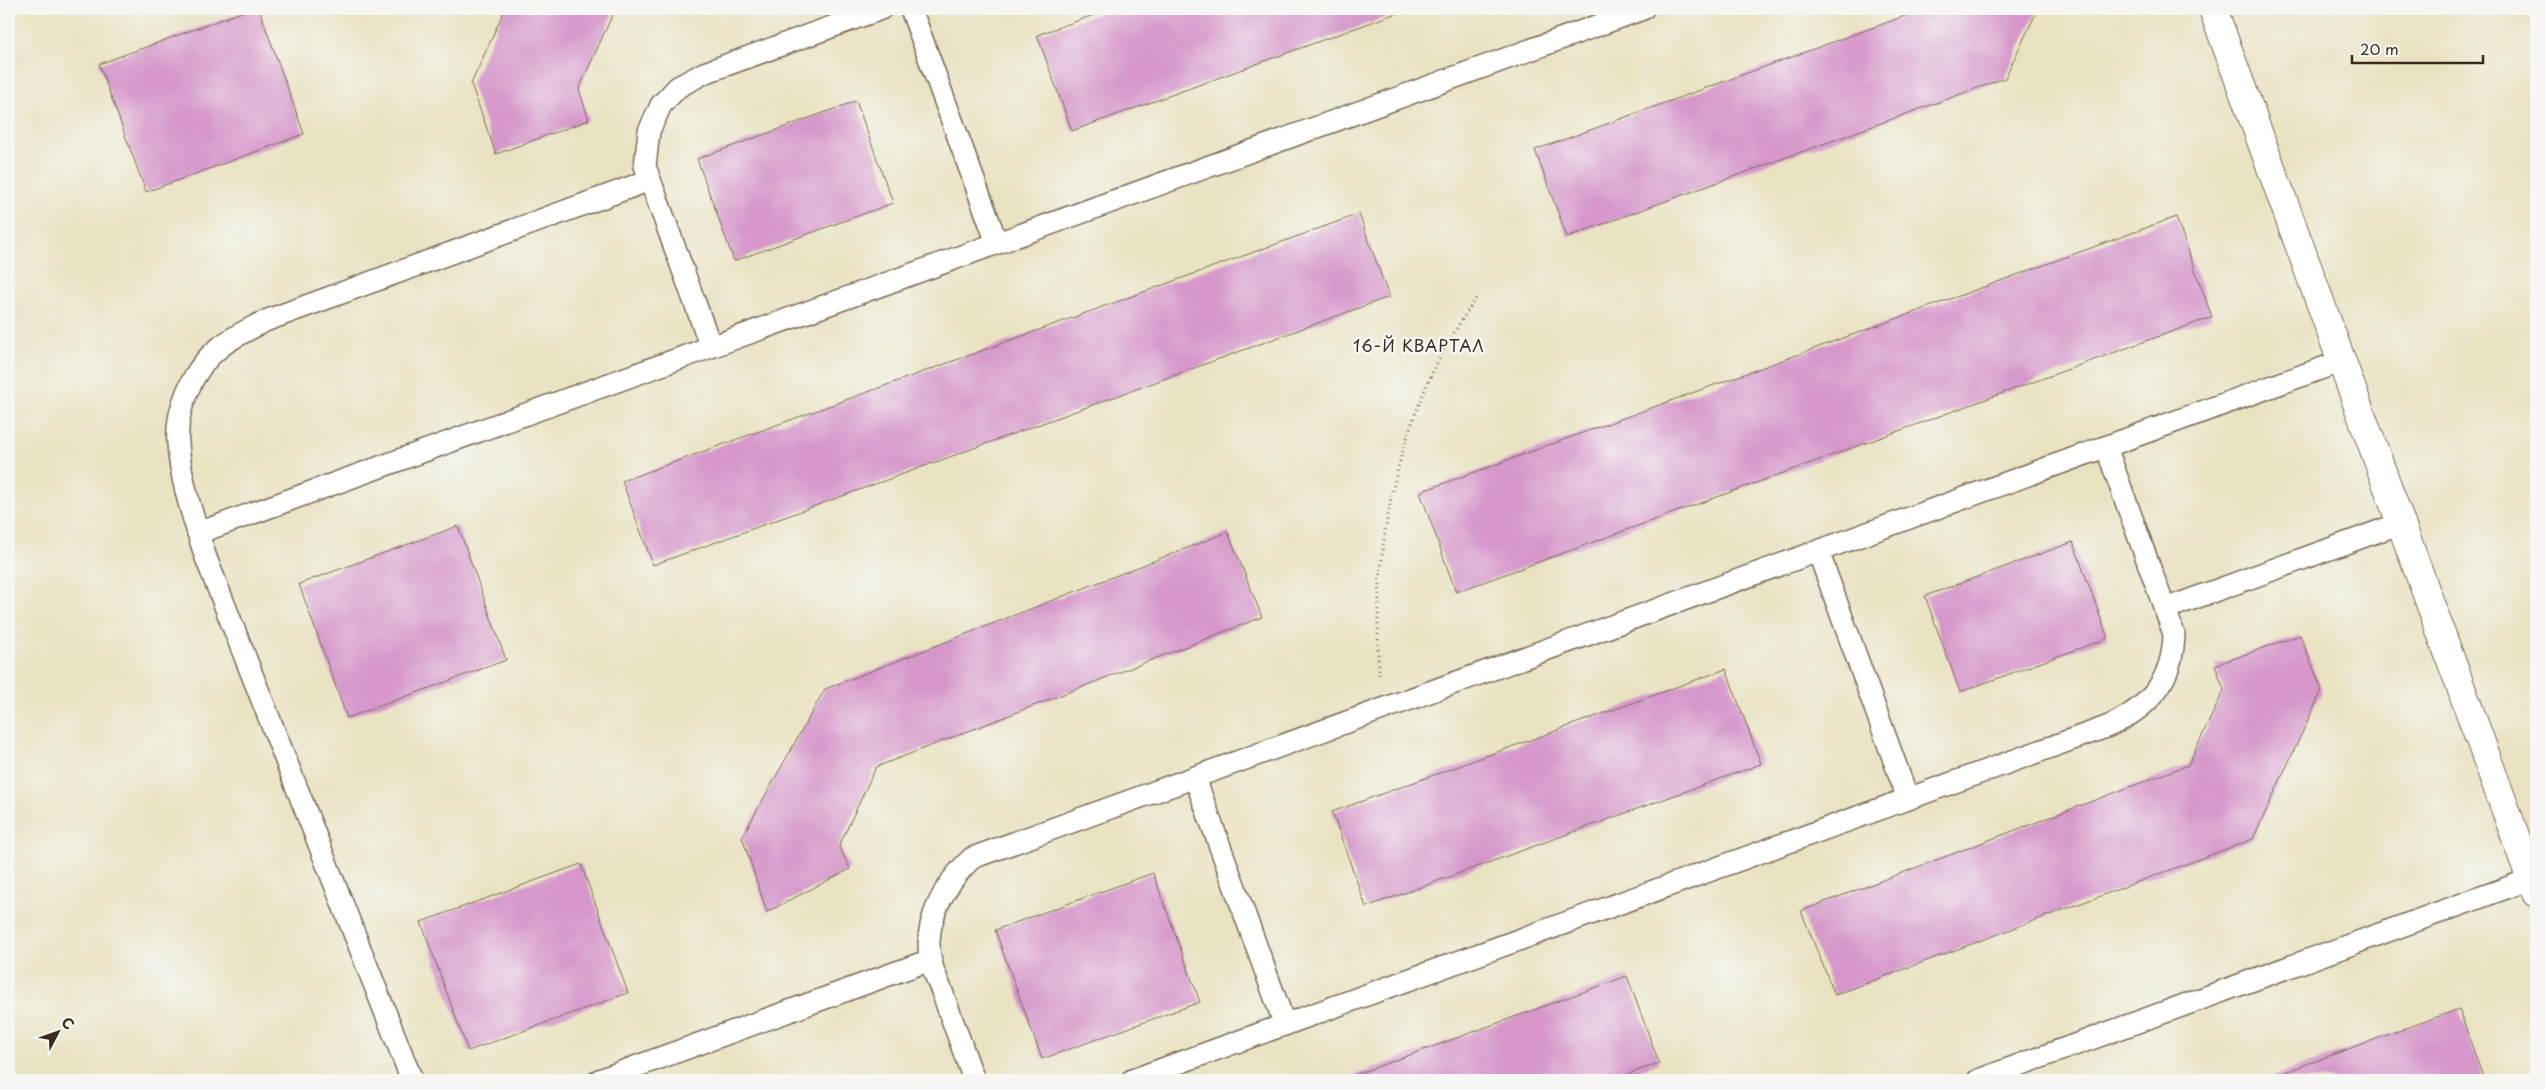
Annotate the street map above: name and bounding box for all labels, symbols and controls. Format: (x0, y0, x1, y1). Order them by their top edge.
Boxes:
scale bar (2352, 32, 2484, 64)
text: 20 m (2360, 37, 2399, 60)
district label: 16-Й КВАРТАЛ (1353, 333, 1485, 357)
north arrow (32, 1006, 82, 1056)
text: С (57, 1012, 80, 1034)

